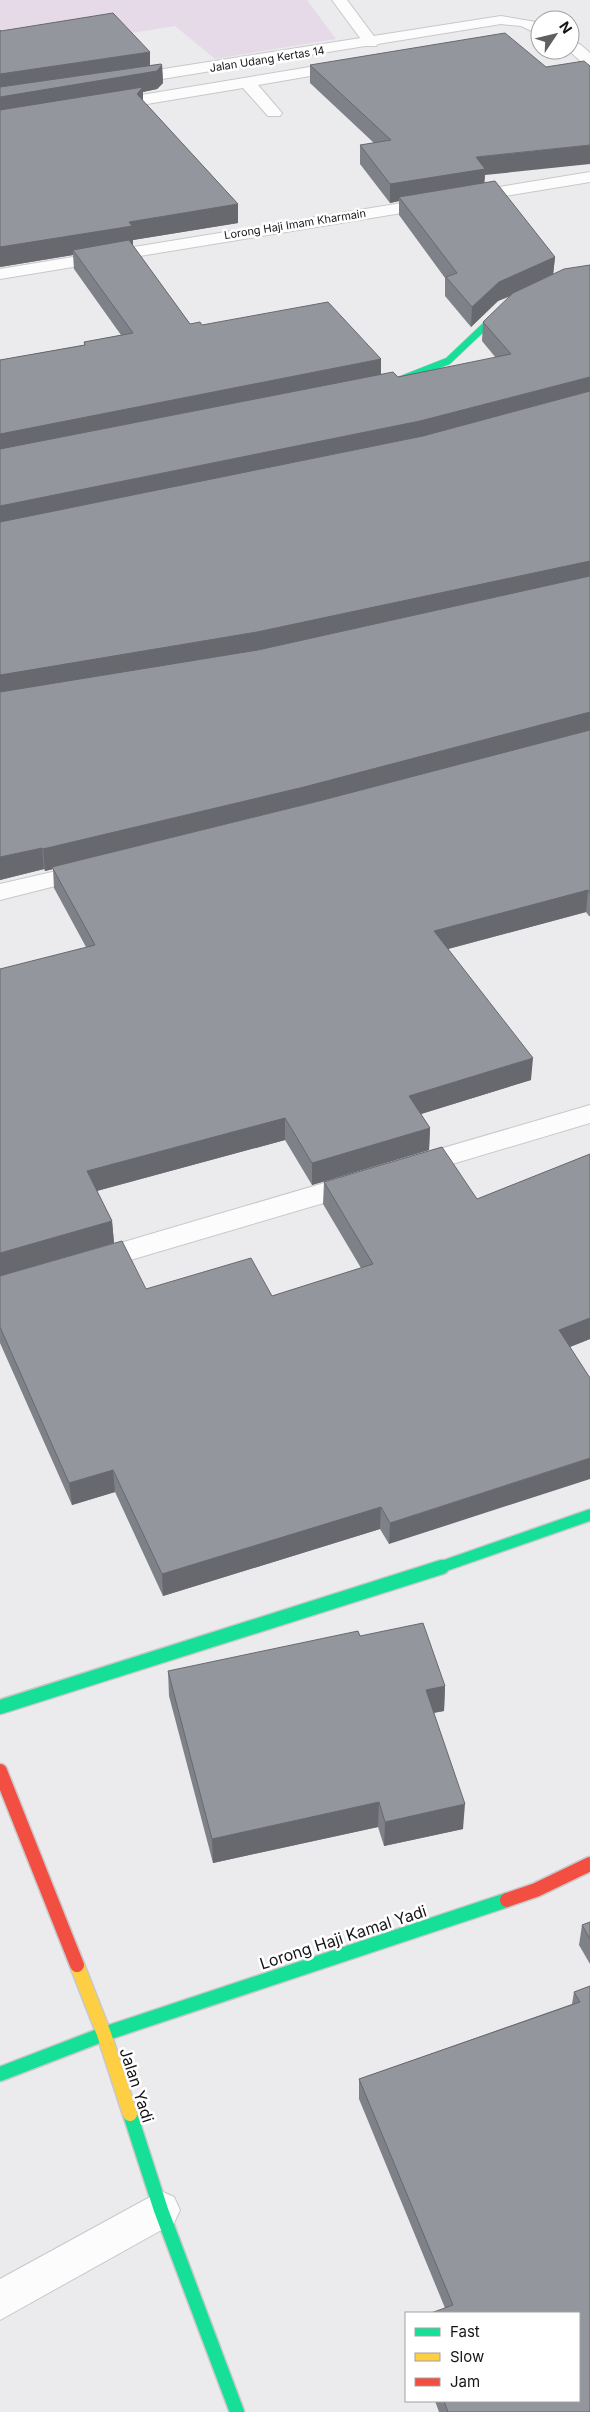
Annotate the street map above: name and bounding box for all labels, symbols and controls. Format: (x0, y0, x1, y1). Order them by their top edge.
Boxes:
north arrow (530, 10, 580, 60)
text: N (556, 18, 576, 37)
street label: Jalan Udang Kertas 14 (208, 43, 326, 75)
street label: Lorong Haji Imam Kharmain (223, 206, 367, 242)
street label: Lorong Haji Kamal Yadi (257, 1901, 429, 1973)
street label: Jalan Yadi (116, 2045, 158, 2125)
legend (405, 2312, 580, 2402)
text: Fast (450, 2322, 480, 2341)
text: Slow (450, 2347, 484, 2366)
text: Jam (450, 2372, 480, 2391)

